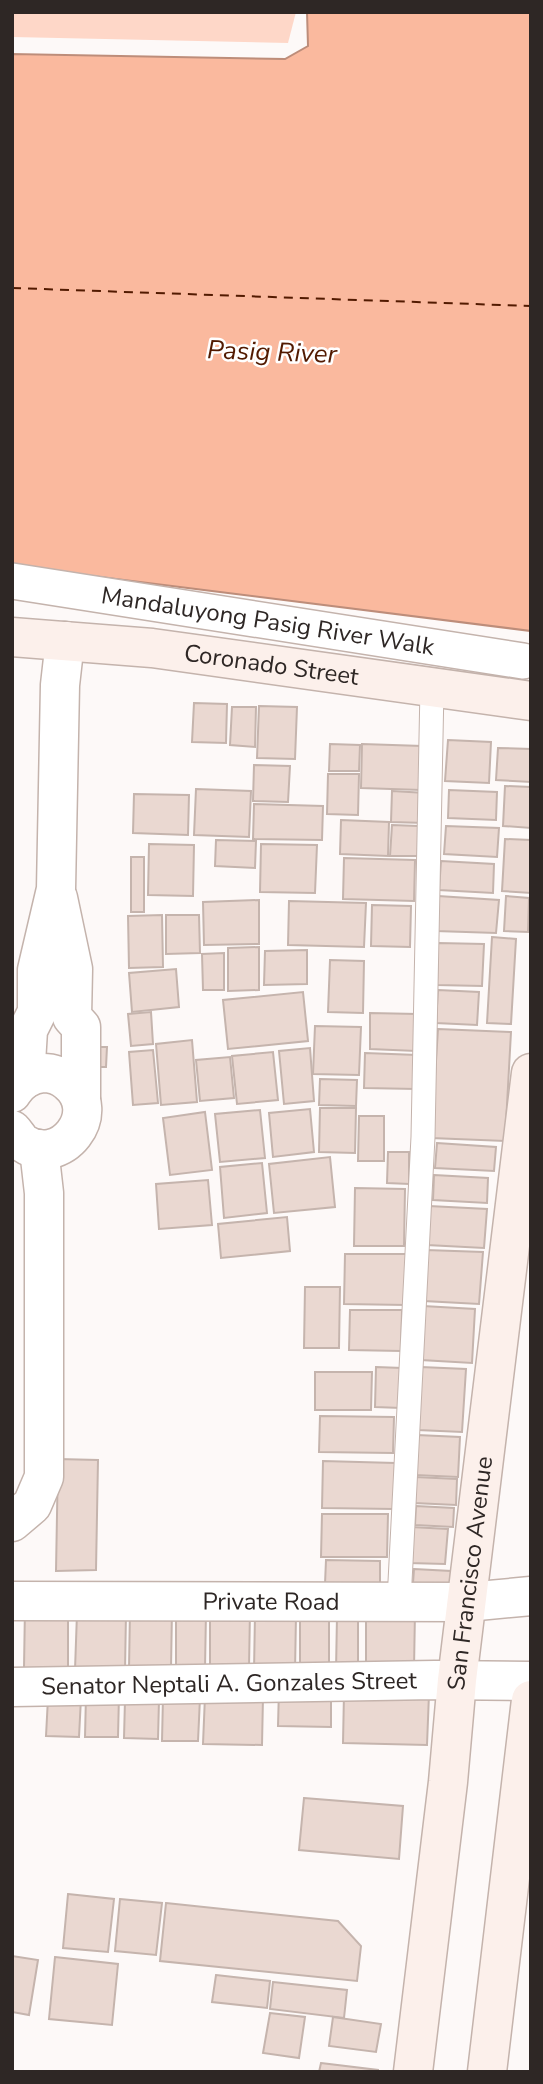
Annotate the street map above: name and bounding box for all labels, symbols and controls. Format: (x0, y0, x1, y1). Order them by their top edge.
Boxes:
water label: Pasig River (207, 332, 338, 372)
street label: Mandaluyong Pasig River Walk (99, 579, 438, 663)
street label: Coronado Street (182, 637, 361, 693)
street label: San Francisco Avenue (440, 1454, 500, 1692)
street label: Private Road (202, 1585, 340, 1618)
street label: Senator Neptali A. Gonzales Street (41, 1664, 418, 1703)

